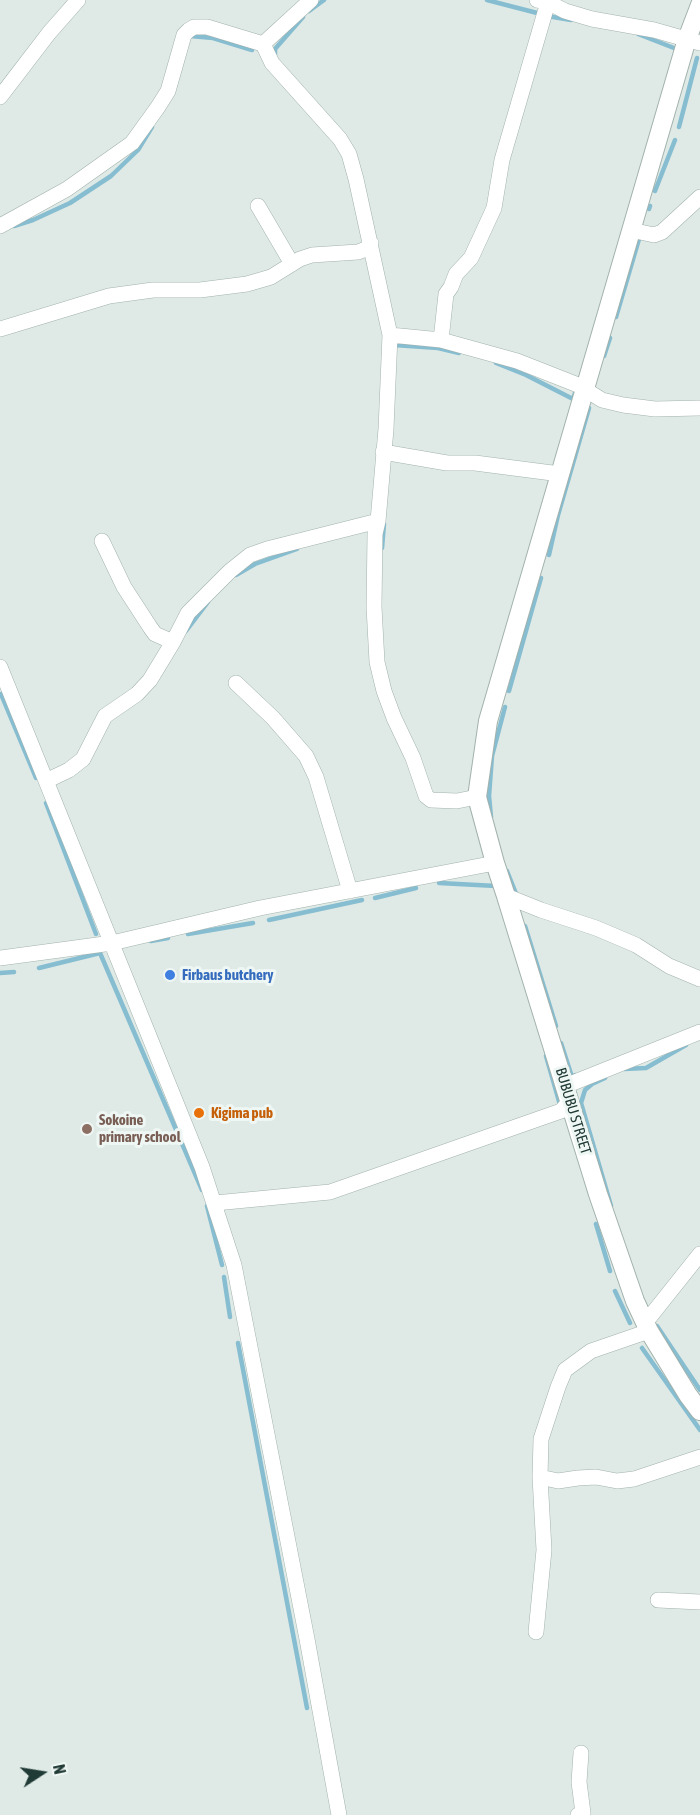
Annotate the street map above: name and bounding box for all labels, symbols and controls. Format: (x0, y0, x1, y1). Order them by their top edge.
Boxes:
place label: Firbaus butchery (182, 966, 273, 984)
marker: Firbaus butchery (163, 968, 177, 982)
street label: BUBUBU STREET (551, 1065, 595, 1157)
place label: Kigima pub (211, 1104, 273, 1122)
marker: Kigima pub (192, 1106, 206, 1120)
place label: Sokoine primary school (99, 1111, 181, 1146)
marker: Sokoine primary school (80, 1122, 94, 1136)
north arrow (12, 1743, 72, 1803)
text: N (50, 1763, 69, 1776)

